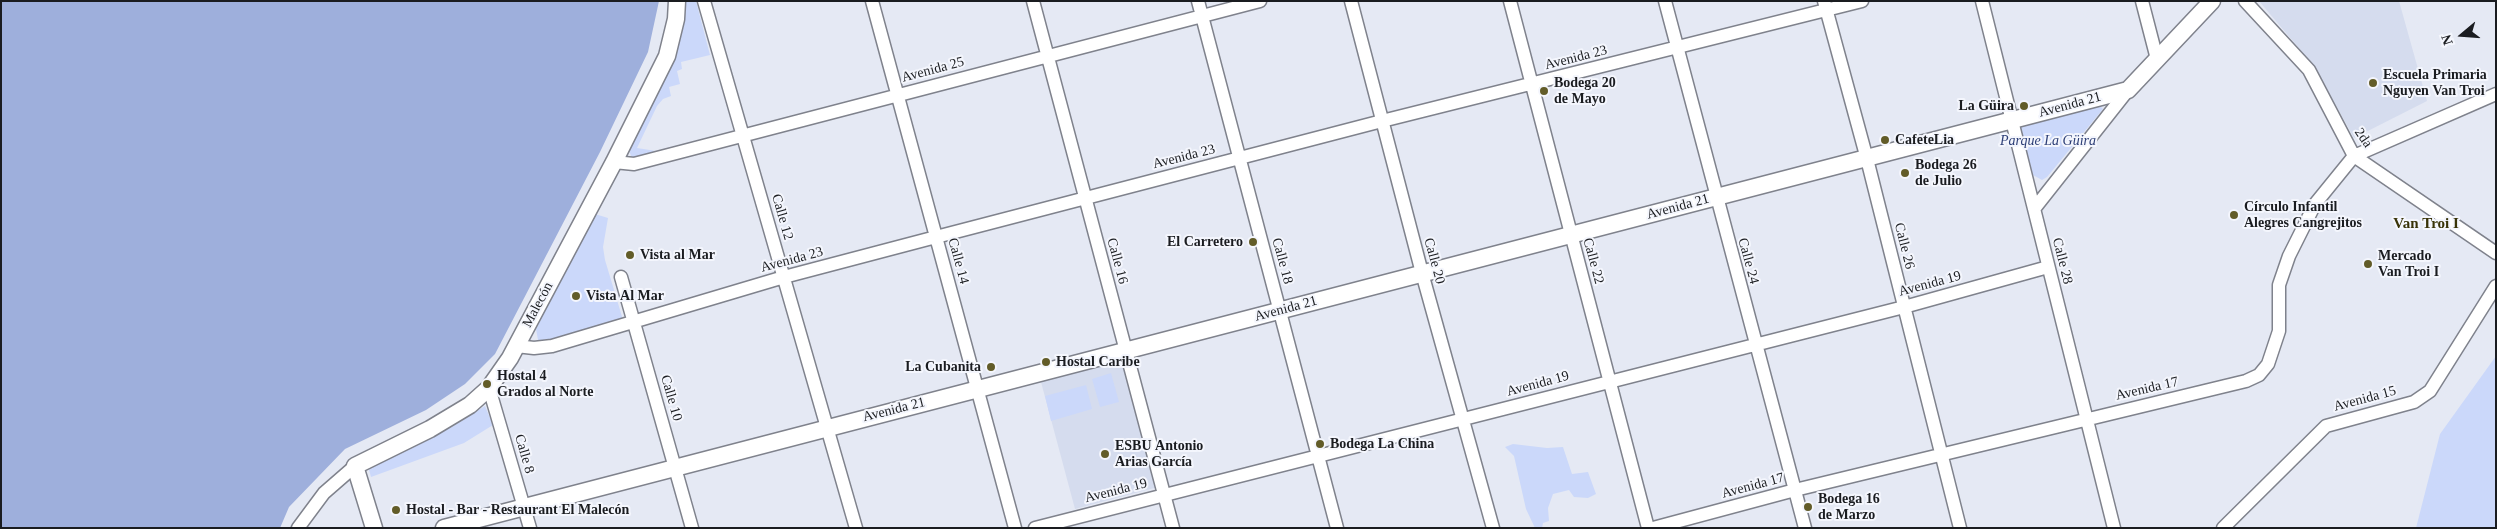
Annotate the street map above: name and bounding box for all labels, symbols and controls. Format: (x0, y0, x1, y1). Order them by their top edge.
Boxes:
north arrow (2437, 10, 2487, 60)
text: N (2439, 33, 2456, 47)
street label: Avenida 23 (1543, 42, 1609, 74)
street label: Avenida 25 (900, 54, 966, 86)
place label: Escuela Primaria Nguyen Van Troi (2383, 67, 2487, 100)
place label: Bodega 20 de Mayo (1554, 75, 1616, 108)
marker: Escuela Primaria Nguyen Van Troi (2367, 77, 2379, 89)
marker: Bodega 20 de Mayo (1538, 85, 1550, 97)
street label: Avenida 21 (2037, 89, 2103, 121)
place label: La Güira (1958, 98, 2014, 114)
marker: La Güira (2018, 100, 2030, 112)
street label: 2da (2350, 125, 2376, 151)
place label: CafeteLia (1895, 132, 1954, 148)
park label: Parque La Güira (2000, 133, 2096, 149)
marker: CafeteLia (1879, 134, 1891, 146)
street label: Avenida 23 (1151, 141, 1217, 173)
place label: Bodega 26 de Julio (1915, 157, 1977, 190)
marker: Bodega 26 de Julio (1899, 167, 1911, 179)
street label: Avenida 21 (1645, 191, 1711, 223)
street label: Calle 12 (767, 192, 797, 242)
place label: Círculo Infantil Alegres Cangrejitos (2244, 199, 2362, 232)
marker: Círculo Infantil Alegres Cangrejitos (2228, 209, 2240, 221)
district label: Van Troi I (2393, 215, 2459, 233)
street label: Calle 26 (1890, 221, 1918, 271)
place label: El Carretero (1167, 234, 1243, 250)
street label: Calle 14 (944, 236, 972, 286)
street label: Calle 16 (1103, 236, 1131, 286)
marker: El Carretero (1247, 236, 1259, 248)
street label: Calle 18 (1268, 236, 1296, 286)
street label: Calle 20 (1420, 236, 1448, 286)
street label: Calle 22 (1579, 236, 1607, 286)
street label: Calle 24 (1734, 236, 1762, 286)
street label: Calle 28 (2048, 236, 2076, 286)
street label: Avenida 23 (759, 244, 825, 276)
place label: Vista al Mar (640, 247, 715, 263)
place label: Mercado Van Troi I (2378, 248, 2439, 280)
marker: Vista al Mar (624, 249, 636, 261)
marker: Mercado Van Troi I (2362, 258, 2374, 270)
street label: Avenida 19 (1897, 268, 1963, 300)
street label: Malecón (519, 279, 557, 331)
place label: Vista Al Mar (586, 288, 664, 304)
marker: Vista Al Mar (570, 290, 582, 302)
street label: Avenida 21 (1253, 293, 1319, 325)
place label: Hostal Caribe (1056, 354, 1140, 370)
marker: Hostal Caribe (1040, 356, 1052, 368)
place label: La Cubanita (905, 359, 981, 375)
marker: La Cubanita (985, 361, 997, 373)
place label: Hostal 4 Grados al Norte (497, 368, 593, 401)
street label: Avenida 19 (1505, 368, 1571, 400)
street label: Calle 10 (656, 373, 686, 423)
street label: Avenida 17 (2114, 374, 2180, 404)
marker: Hostal 4 Grados al Norte (481, 378, 493, 390)
street label: Avenida 15 (2332, 383, 2398, 415)
street label: Avenida 21 (861, 394, 927, 426)
street label: Calle 8 (510, 432, 538, 476)
place label: Bodega La China (1330, 436, 1434, 452)
place label: ESBU Antonio Arias García (1115, 438, 1203, 471)
marker: Bodega La China (1314, 438, 1326, 450)
marker: ESBU Antonio Arias García (1099, 448, 1111, 460)
street label: Avenida 17 (1720, 470, 1786, 502)
street label: Avenida 19 (1083, 475, 1149, 507)
place label: Bodega 16 de Marzo (1818, 491, 1880, 524)
marker: Bodega 16 de Marzo (1802, 501, 1814, 513)
place label: Hostal - Bar - Restaurant El Malecón (406, 502, 629, 518)
marker: Hostal - Bar - Restaurant El Malecón (390, 504, 402, 516)

